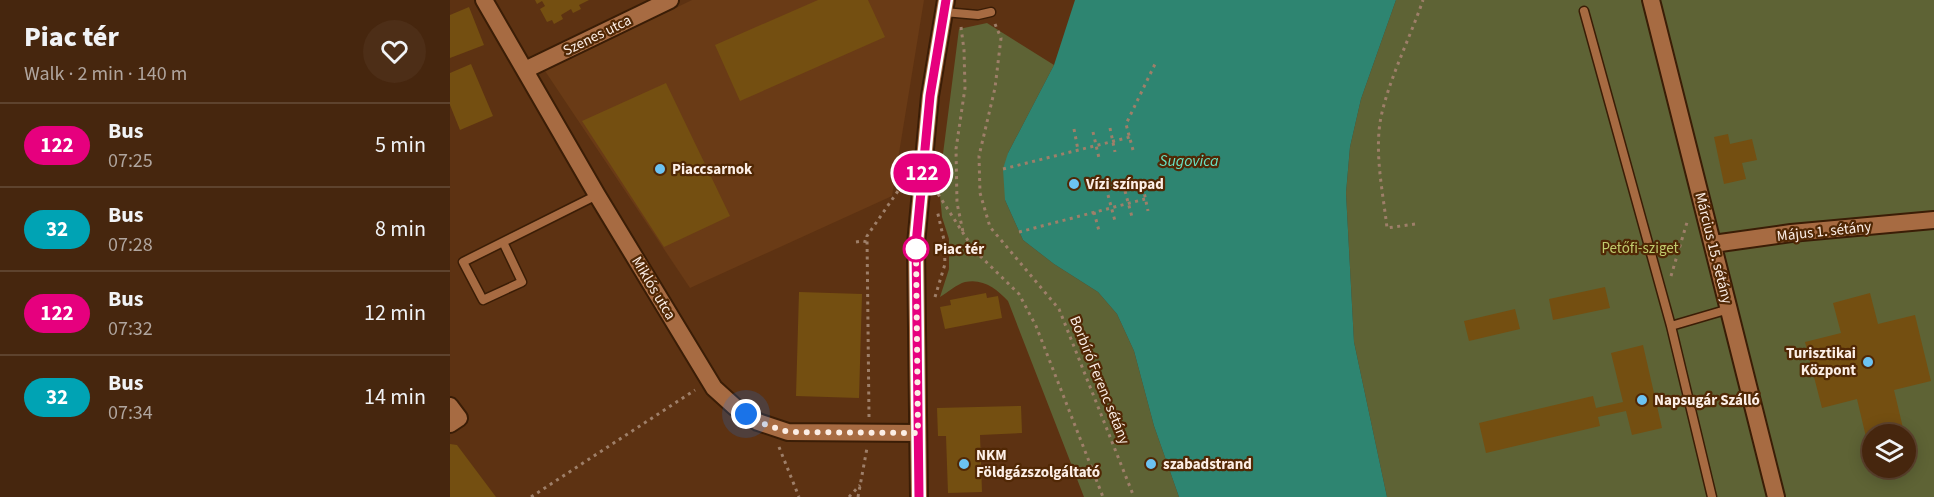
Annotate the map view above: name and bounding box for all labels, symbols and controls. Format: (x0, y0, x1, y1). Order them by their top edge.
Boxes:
street label: Szenes utca (559, 10, 635, 61)
text: Piac tér (24, 17, 119, 57)
button: heart (363, 20, 426, 83)
text: Walk · 2 min · 140 m (24, 60, 187, 88)
text: Bus (108, 115, 144, 147)
text: 5 min (375, 129, 426, 161)
text: 122 (40, 130, 74, 160)
text: 07:25 (108, 147, 153, 175)
water label: Sugovica (1159, 150, 1219, 172)
line badge: 122 (888, 154, 956, 192)
text: 122 (905, 158, 939, 188)
place label: Piaccsarnok (672, 159, 753, 180)
marker: Piaccsarnok (653, 162, 667, 176)
place label: Vízi színpad (1085, 174, 1164, 195)
marker: Vízi színpad (1067, 177, 1081, 191)
street label: Március 15. sétány (1690, 190, 1738, 306)
text: Bus (108, 199, 144, 231)
text: 8 min (375, 213, 426, 245)
text: 32 (46, 214, 68, 244)
street label: Május 1. sétány (1776, 216, 1872, 247)
text: 07:28 (108, 231, 153, 259)
marker: Piac tér (903, 236, 929, 262)
park label: Petőfi-sziget (1601, 238, 1679, 259)
place label: Piac tér (934, 239, 984, 260)
street label: Miklós utca (626, 253, 681, 324)
text: Bus (108, 283, 144, 315)
text: 12 min (364, 297, 426, 329)
text: 122 (40, 298, 74, 328)
street label: Borbíró Ferenc sétány (1064, 313, 1135, 447)
text: 07:32 (108, 315, 153, 343)
place label: Turisztikai Központ (1786, 343, 1856, 381)
marker: Turisztikai Központ (1861, 355, 1875, 369)
text: Bus (108, 367, 144, 399)
text: 14 min (364, 381, 426, 413)
text: 32 (46, 382, 68, 412)
place label: Napsugár Szálló (1654, 390, 1760, 411)
marker: Napsugár Szálló (1635, 393, 1649, 407)
text: 07:34 (108, 399, 153, 427)
your location (731, 399, 761, 429)
map controls (1862, 424, 1916, 478)
button: layers (1862, 424, 1916, 478)
place label: NKM Földgázszolgáltató (976, 445, 1100, 483)
place label: szabadstrand (1163, 454, 1252, 475)
marker: NKM Földgázszolgáltató (957, 457, 971, 471)
marker: szabadstrand (1144, 457, 1158, 471)

